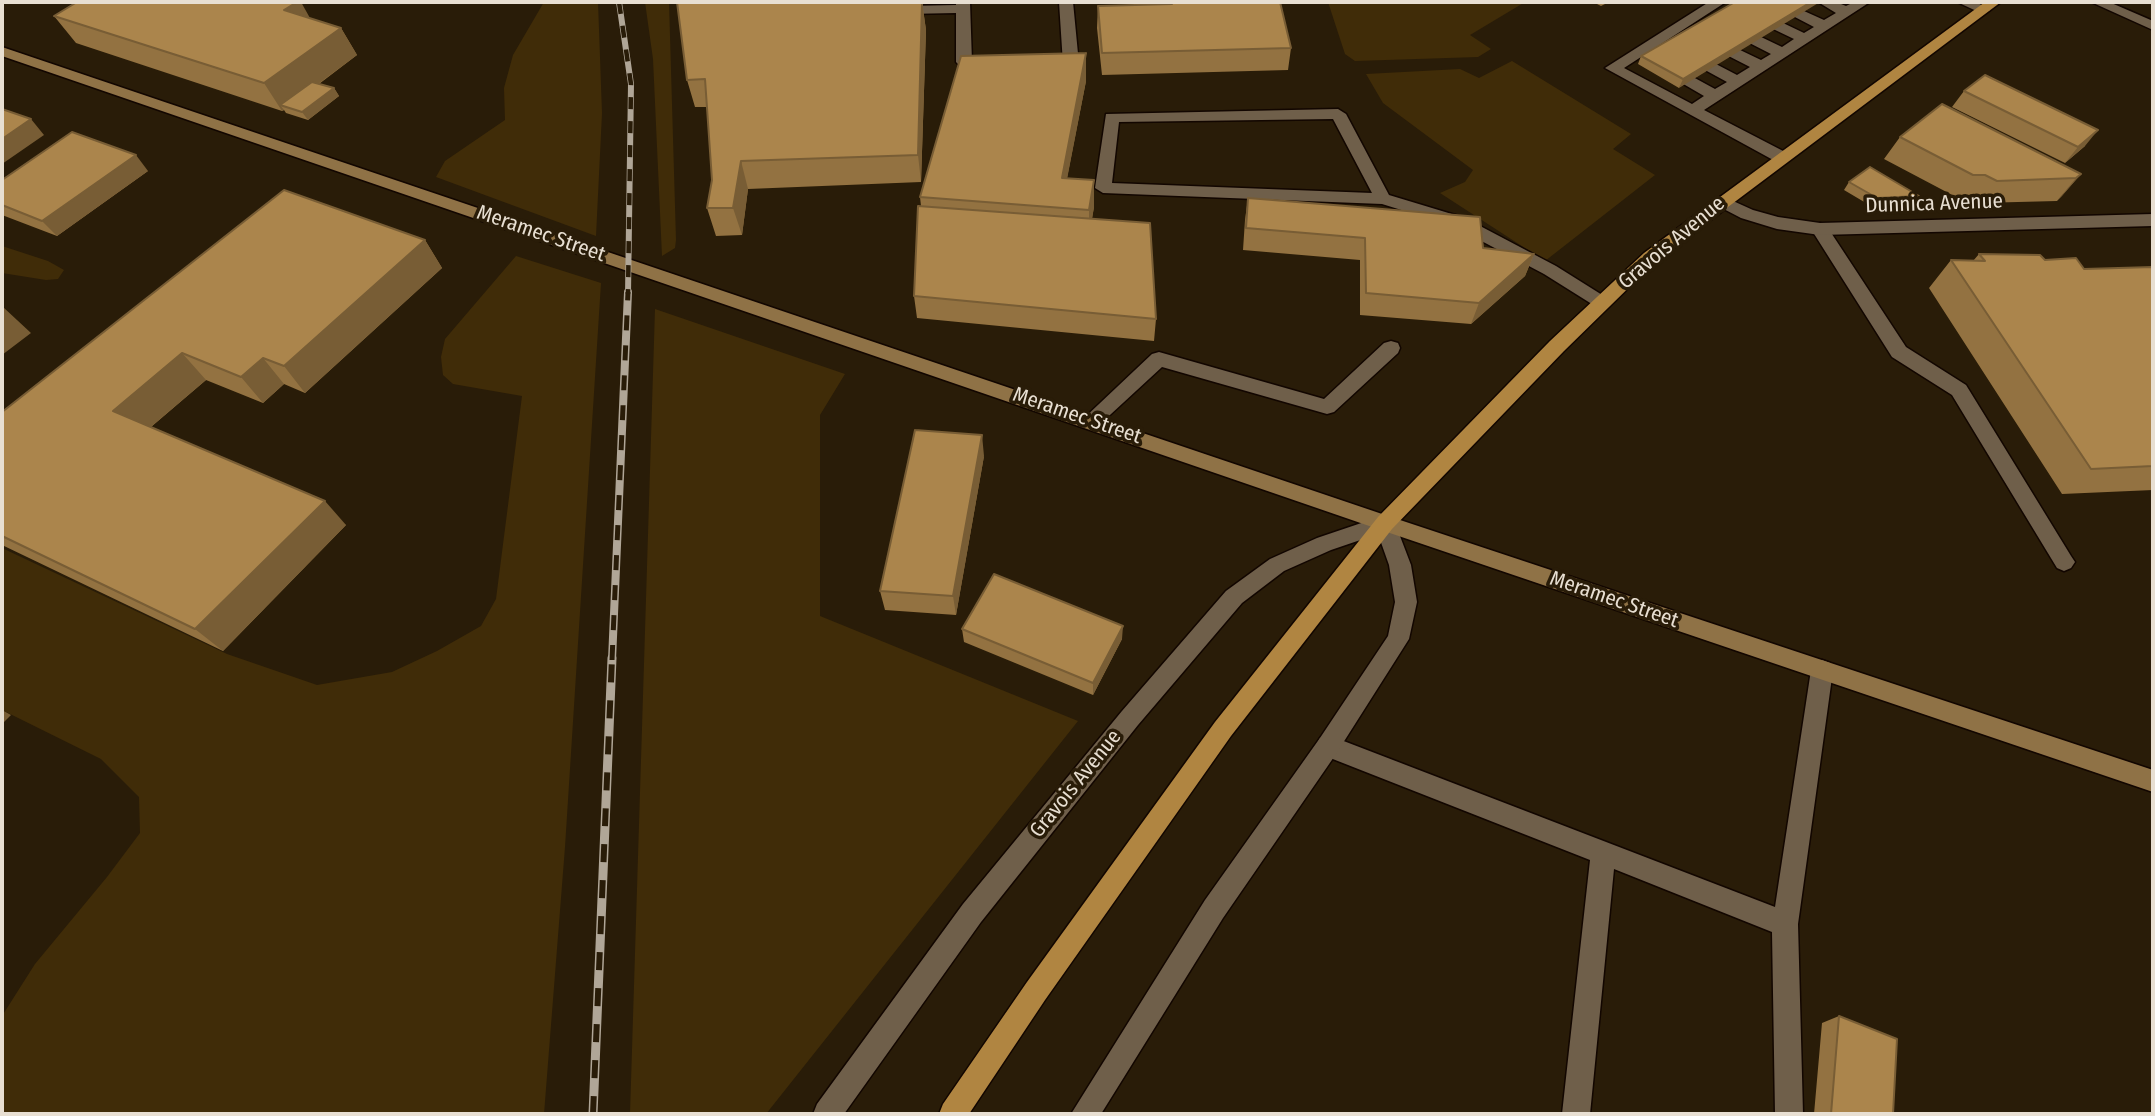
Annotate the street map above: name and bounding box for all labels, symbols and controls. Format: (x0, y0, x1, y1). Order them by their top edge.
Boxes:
street label: Dunnica Avenue (1865, 189, 2003, 219)
street label: Gravois Avenue (1614, 191, 1730, 295)
street label: Meramec Street (473, 200, 609, 268)
street label: Meramec Street (1009, 382, 1145, 450)
street label: Meramec Street (1546, 566, 1682, 634)
street label: Gravois Avenue (1025, 725, 1127, 843)

